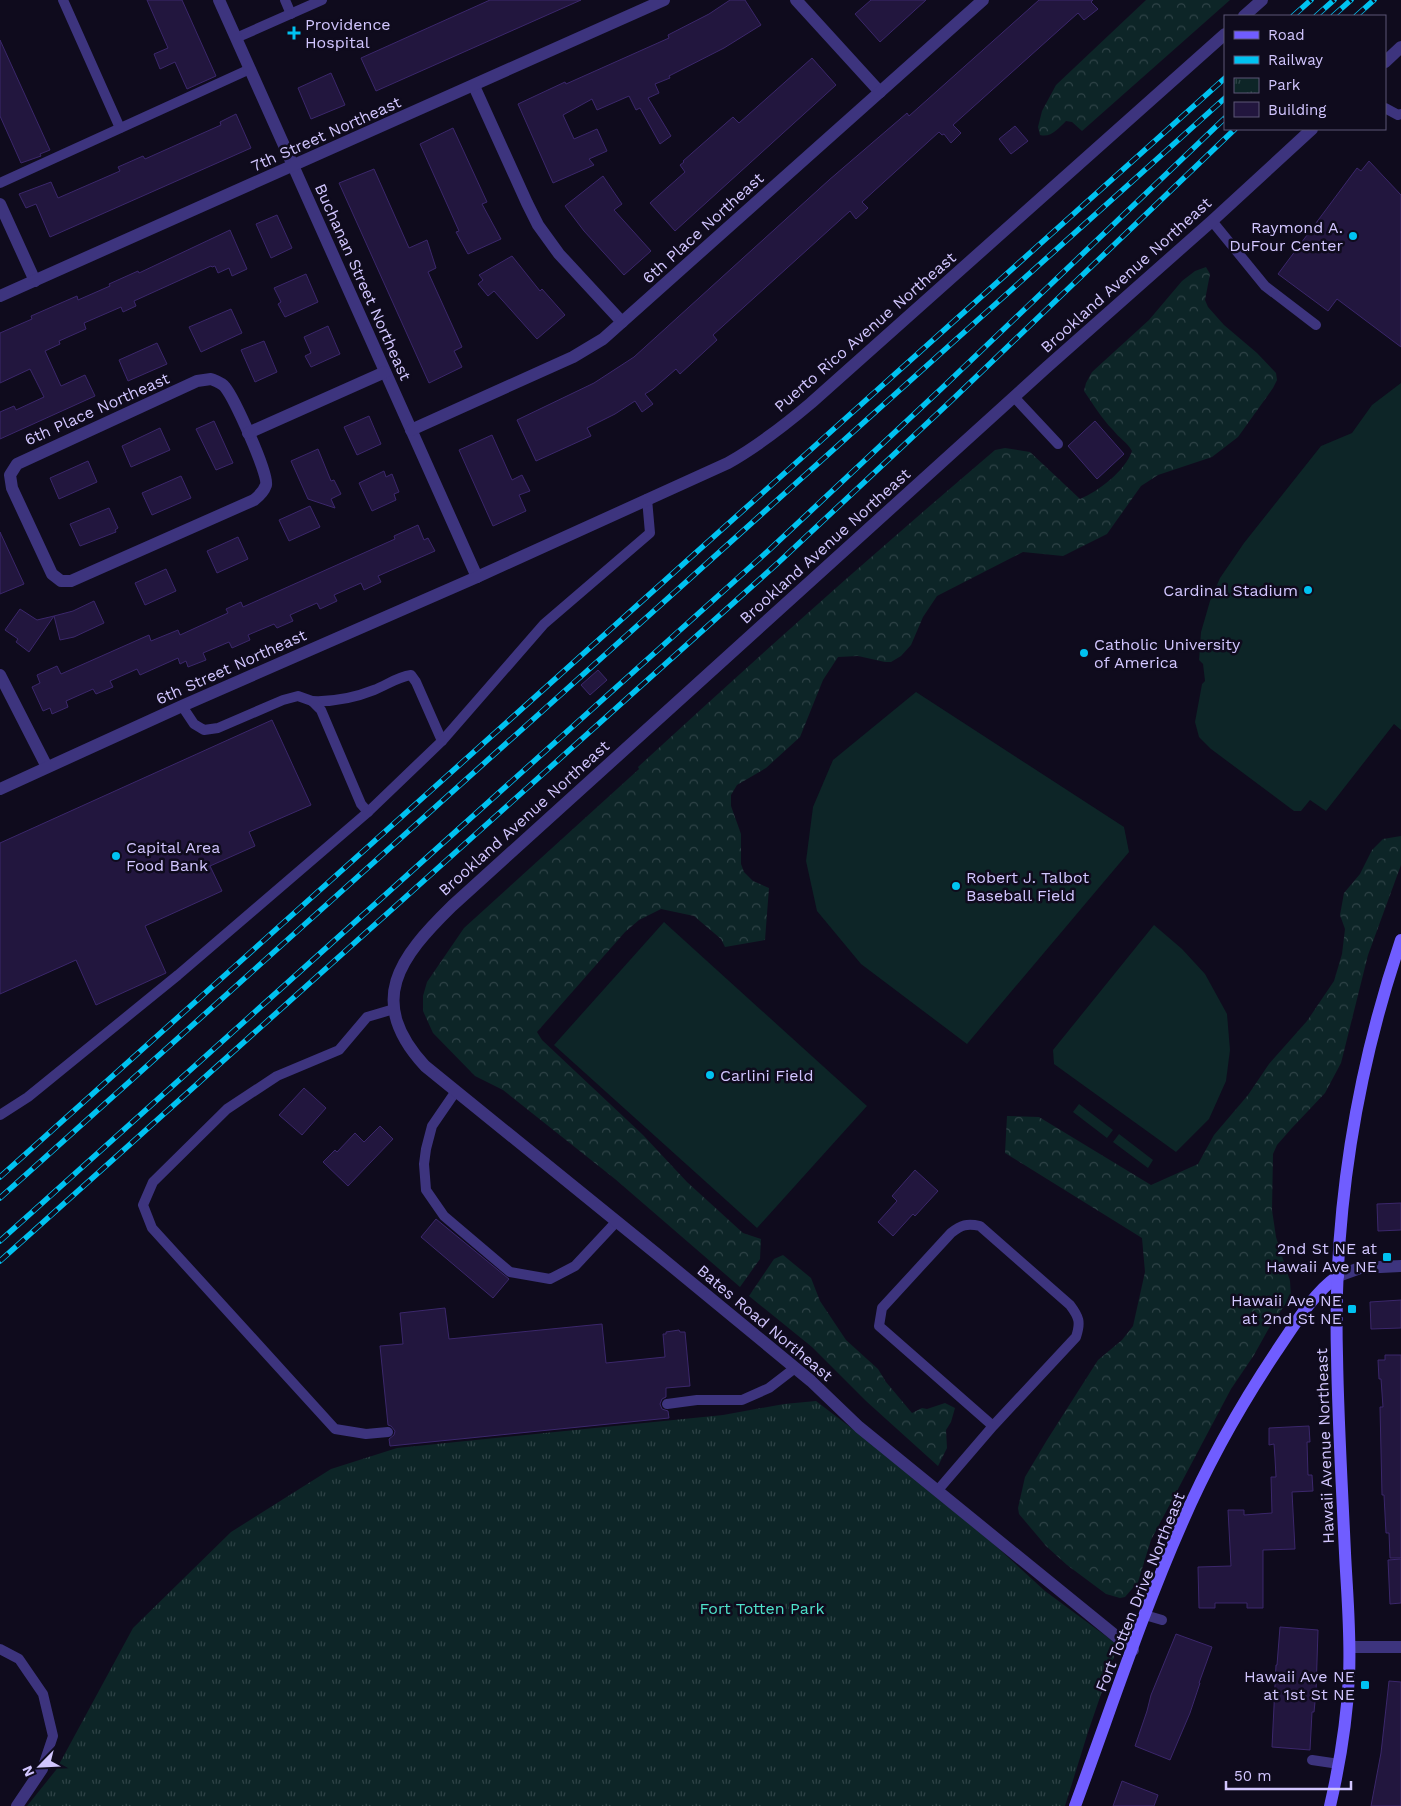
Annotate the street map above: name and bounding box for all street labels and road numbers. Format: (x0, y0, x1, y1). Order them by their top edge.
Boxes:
street label: 7th Street Northeast (248, 92, 404, 176)
street label: 6th Place Northeast (639, 168, 768, 287)
street label: Buchanan Street Northeast (311, 181, 415, 384)
street label: Brookland Avenue Northeast (1037, 193, 1215, 357)
street label: Puerto Rico Avenue Northeast (770, 248, 960, 416)
street label: 6th Place Northeast (22, 368, 173, 449)
street label: Brookland Avenue Northeast (736, 464, 914, 628)
street label: 6th Street Northeast (153, 625, 309, 709)
street label: Brookland Avenue Northeast (435, 736, 613, 900)
street label: Bates Road Northeast (693, 1261, 837, 1385)
street label: Hawaii Avenue Northeast (1312, 1348, 1338, 1544)
street label: Fort Totten Drive Northeast (1091, 1489, 1189, 1694)

